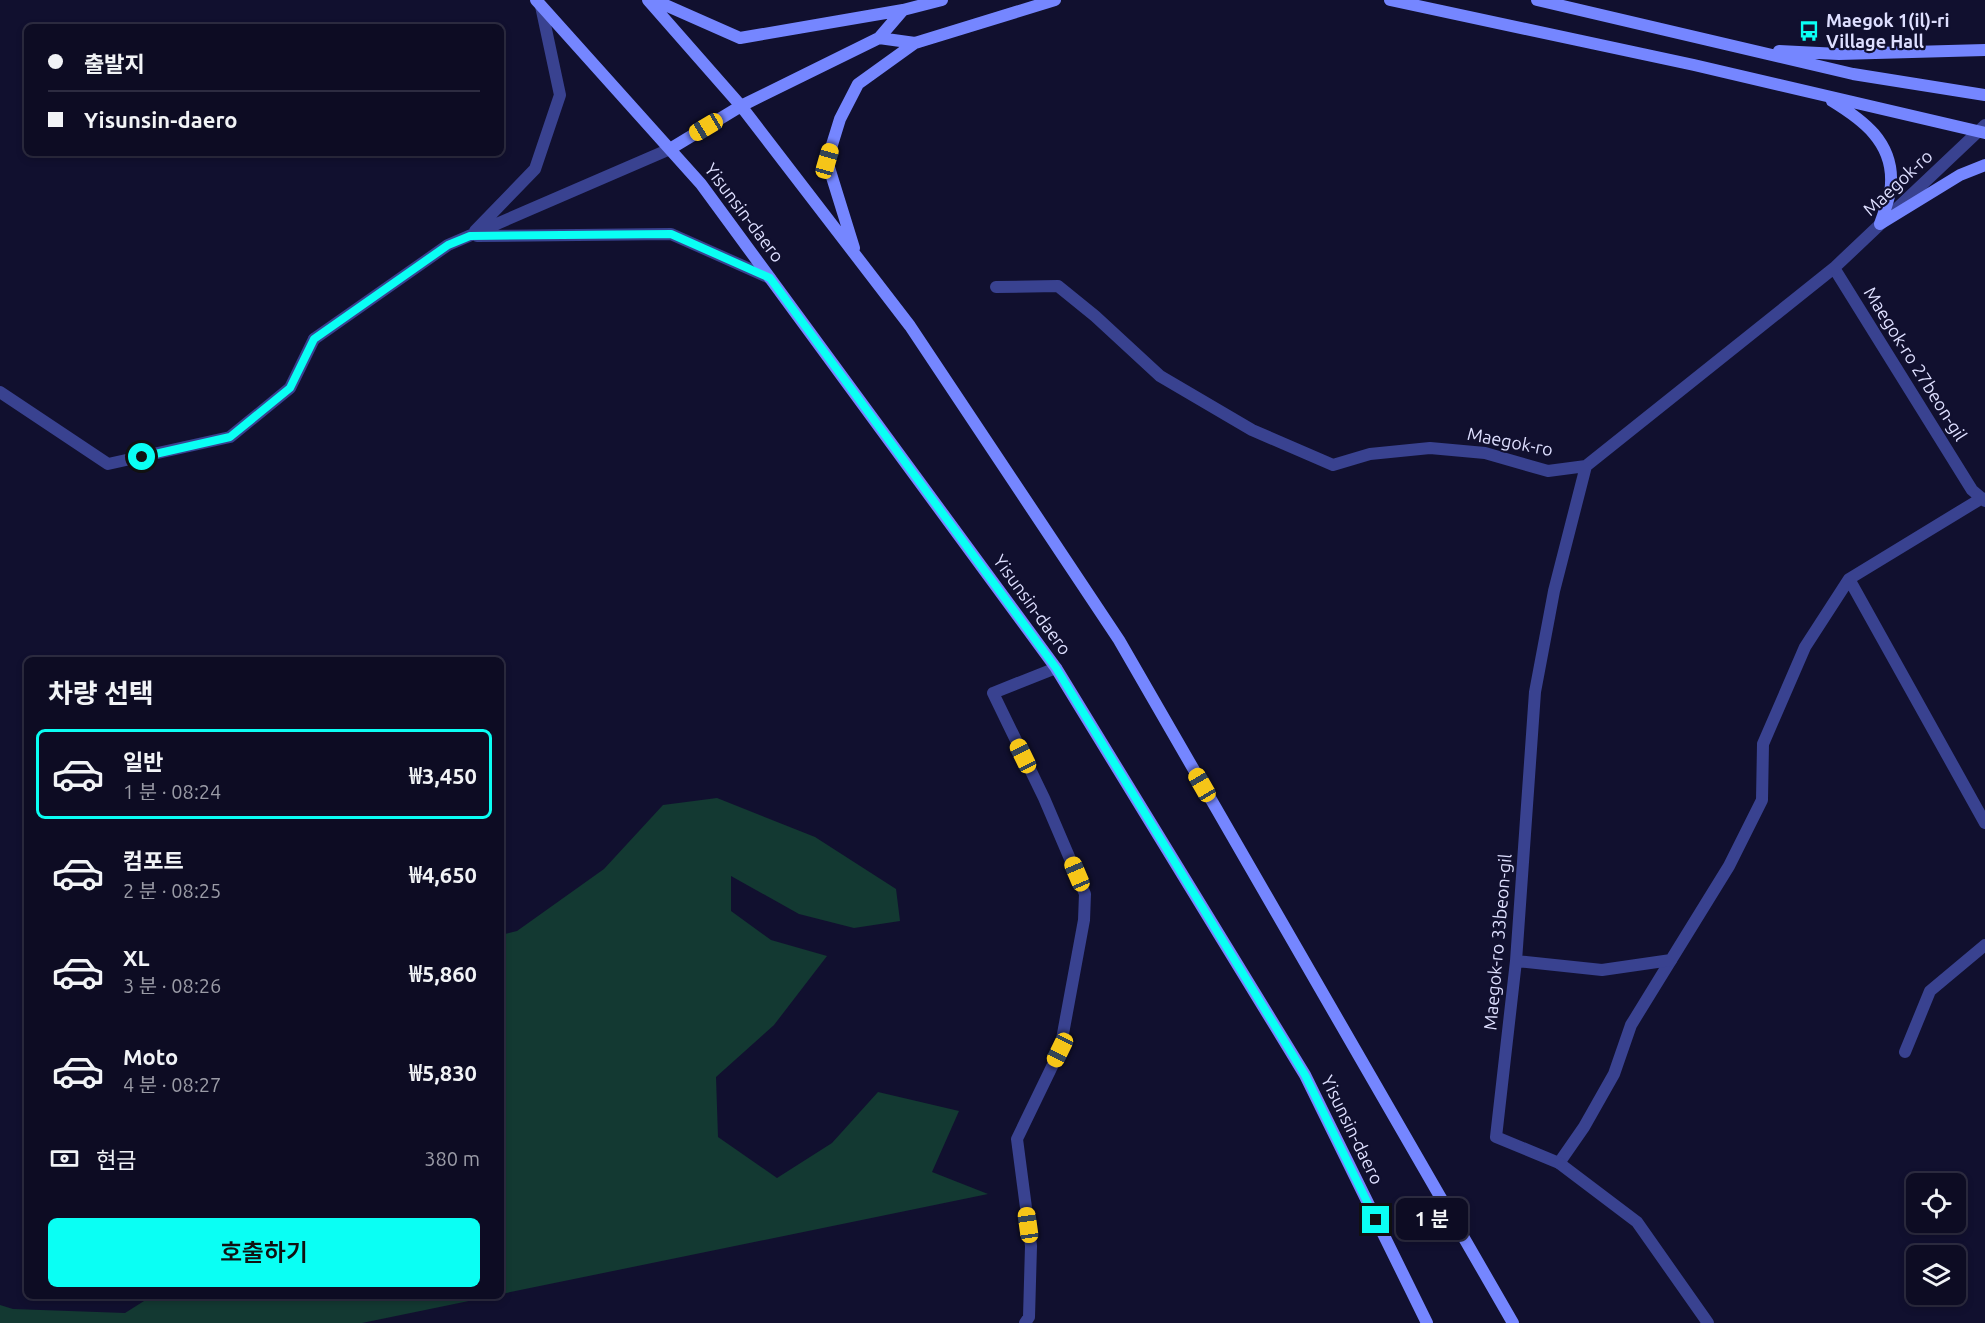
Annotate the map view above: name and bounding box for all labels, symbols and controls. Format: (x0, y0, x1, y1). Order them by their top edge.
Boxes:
place label: Maegok 1(il)-ri Village Hall (1826, 10, 1950, 51)
bus stop icon: Maegok 1(il)-ri Village Hall (1797, 19, 1821, 43)
text: 출발지 (84, 51, 145, 76)
text: Yisunsin-daero (84, 107, 238, 132)
car (686, 110, 726, 144)
car (813, 141, 841, 181)
street label: Maegok-ro (1859, 145, 1936, 219)
street label: Yisunsin-daero (701, 159, 788, 266)
street label: Maegok-ro 27beon-gil (1860, 283, 1971, 444)
street label: Maegok-ro (1466, 423, 1555, 459)
route start (128, 443, 155, 470)
street label: Yisunsin-daero (990, 551, 1076, 658)
text: 차량 선택 (48, 678, 154, 708)
car (1007, 736, 1039, 776)
icon: car (51, 747, 105, 801)
text: 일반 (123, 749, 163, 774)
text: ₩3,450 (409, 763, 477, 788)
car (1185, 765, 1219, 805)
text: 1 분 · 08:24 (123, 780, 221, 803)
icon: car (51, 846, 105, 900)
text: 컴포트 (123, 848, 184, 873)
street label: Maegok-ro 33beon-gil (1479, 852, 1515, 1031)
car (1062, 854, 1092, 894)
text: ₩4,650 (409, 862, 477, 887)
text: 2 분 · 08:25 (123, 879, 221, 902)
icon: car (51, 945, 105, 999)
text: XL (123, 945, 150, 970)
text: ₩5,860 (409, 961, 477, 986)
text: 3 분 · 08:26 (123, 974, 221, 997)
car (1044, 1030, 1076, 1070)
icon: car (51, 1044, 105, 1098)
text: Moto (123, 1044, 178, 1069)
text: ₩5,830 (409, 1060, 477, 1085)
street label: Yisunsin-daero (1318, 1072, 1388, 1187)
text: 4 분 · 08:27 (123, 1073, 221, 1096)
icon: cash (48, 1142, 81, 1175)
text: 현금 (96, 1147, 136, 1172)
text: 380 m (424, 1147, 480, 1170)
map controls (1906, 1173, 1966, 1305)
button: locate (1906, 1173, 1966, 1233)
callout: 1 분 (1397, 1199, 1469, 1241)
car (1017, 1206, 1039, 1244)
route end (1362, 1206, 1389, 1233)
text: 1 분 (1415, 1207, 1449, 1230)
button: 호출하기 (48, 1218, 480, 1287)
button: layers (1906, 1245, 1966, 1305)

